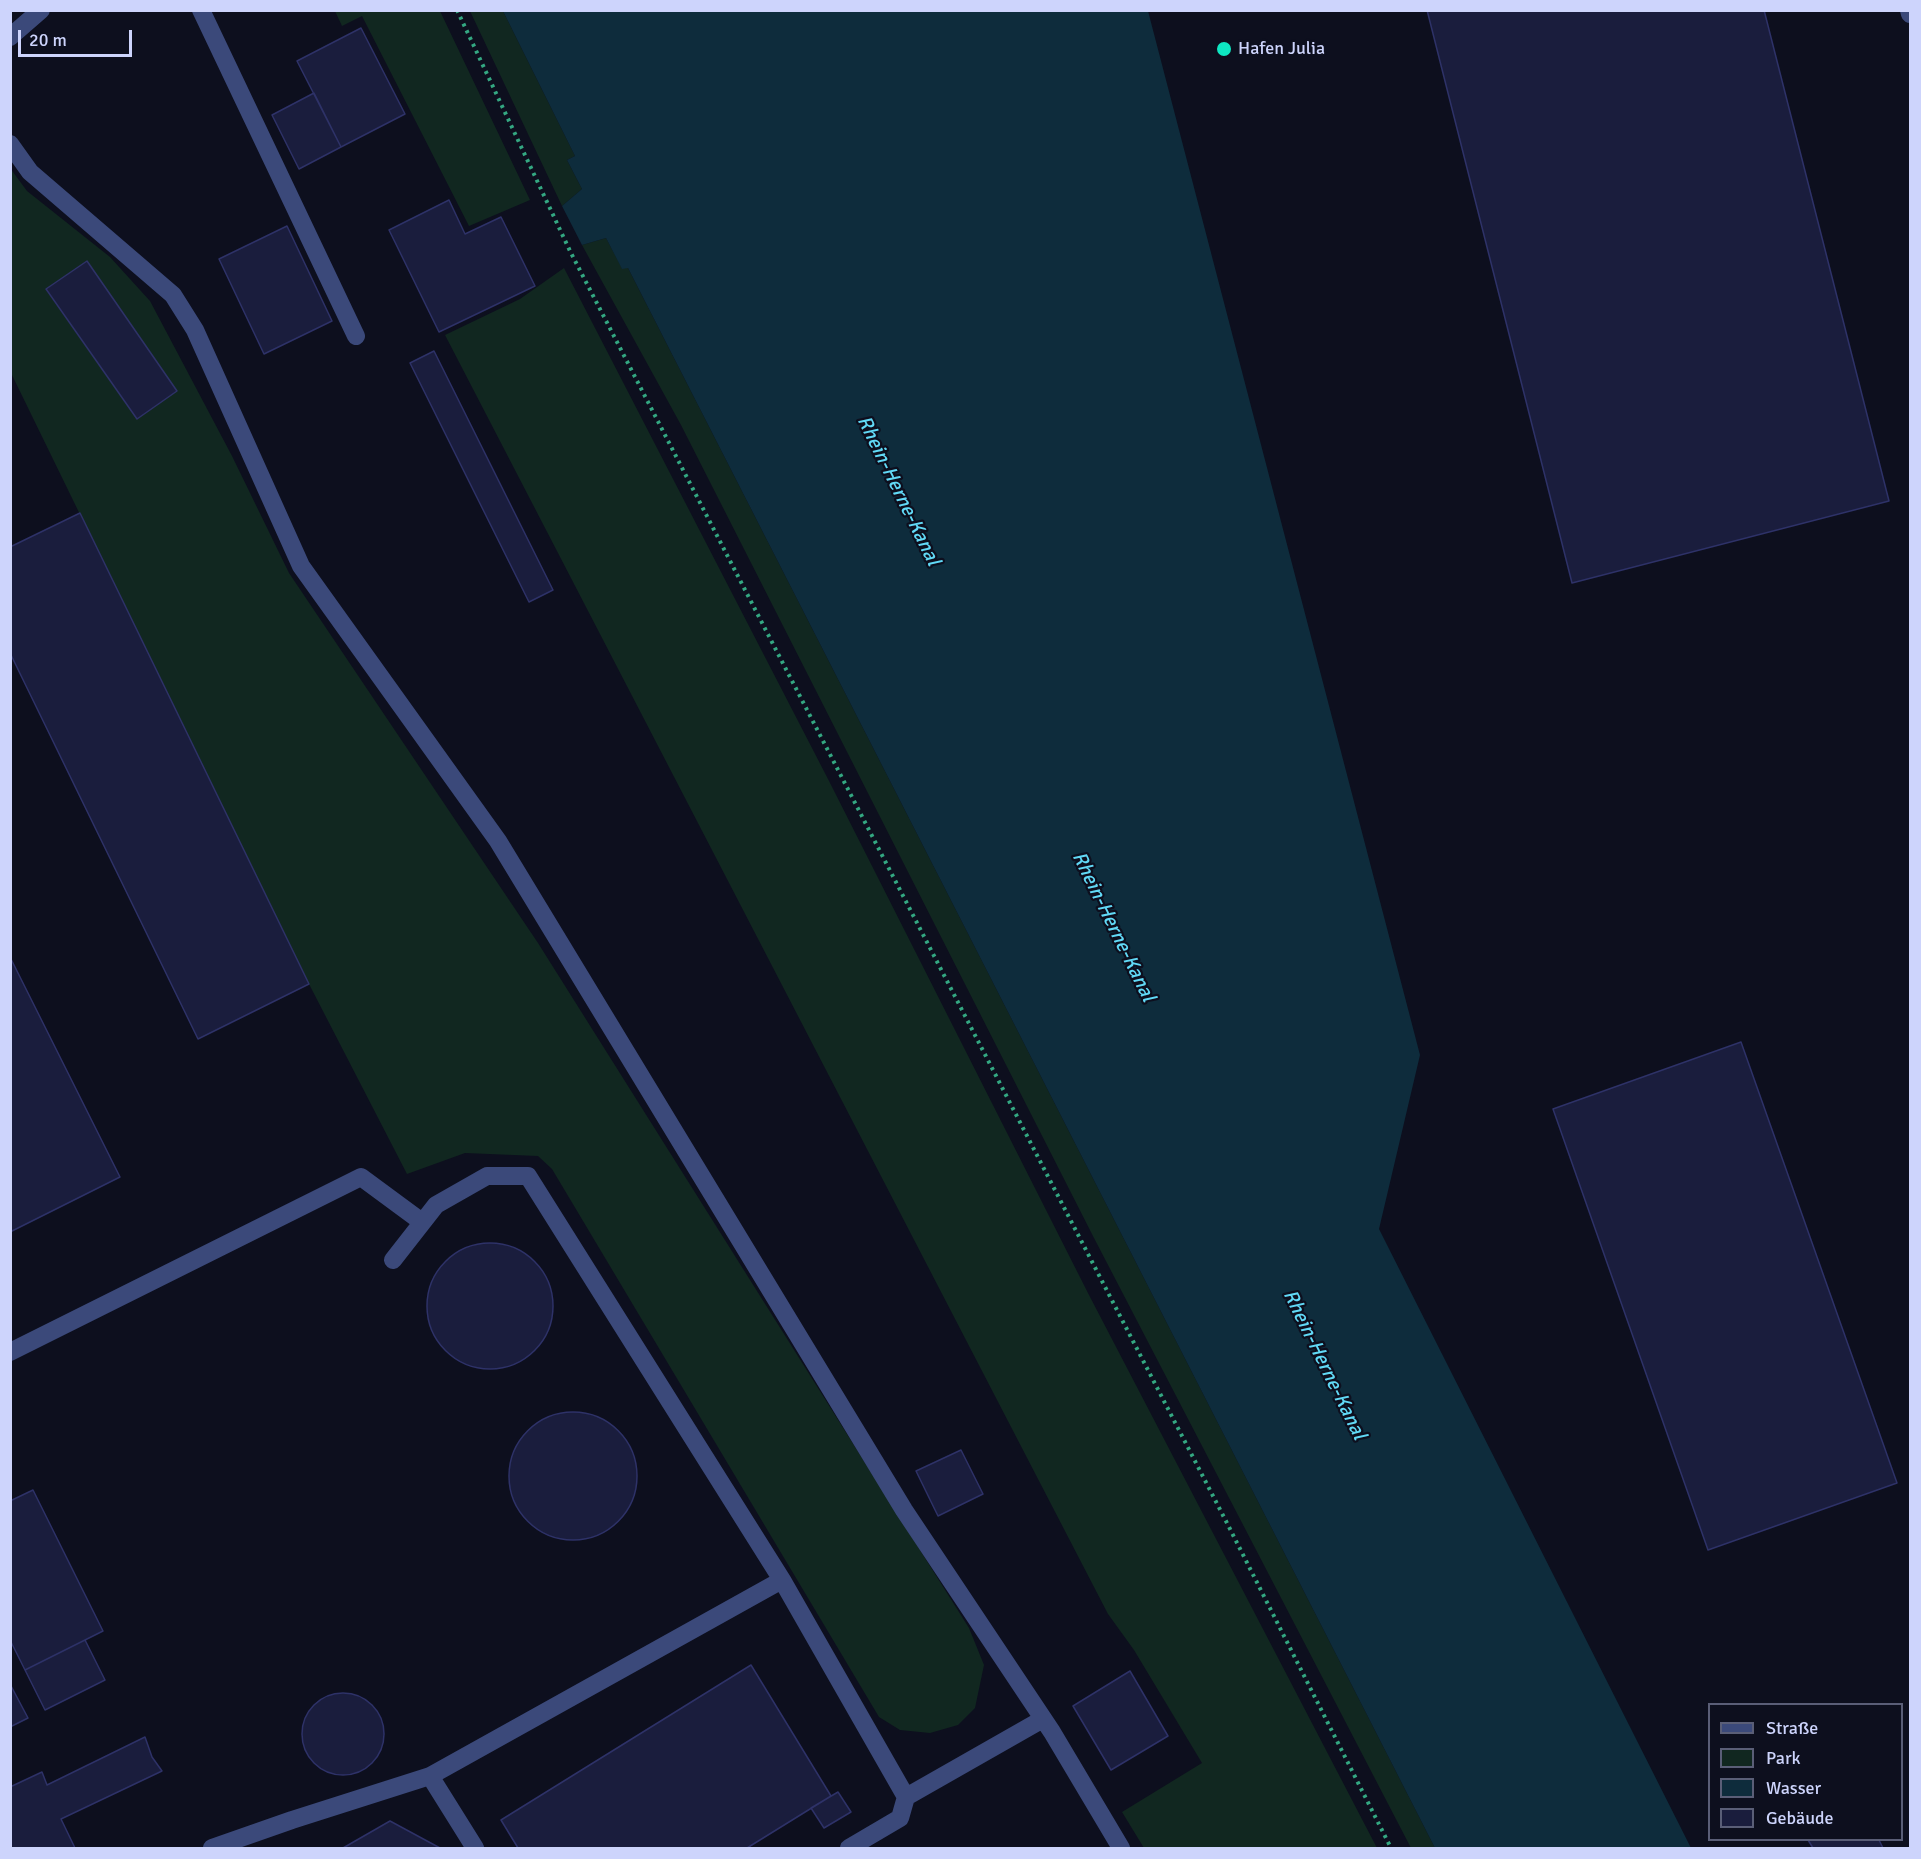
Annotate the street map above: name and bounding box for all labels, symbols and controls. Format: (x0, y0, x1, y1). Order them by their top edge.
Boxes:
scale bar (21, 18, 135, 56)
text: 20 m (29, 29, 67, 51)
place label: Hafen Julia (1238, 38, 1325, 60)
marker: Hafen Julia (1215, 40, 1233, 58)
water label: Rhein-Herne-Kanal (851, 412, 945, 570)
water label: Rhein-Herne-Kanal (1066, 848, 1160, 1006)
water label: Rhein-Herne-Kanal (1277, 1286, 1371, 1444)
legend (1708, 1703, 1903, 1841)
text: Straße (1766, 1717, 1818, 1739)
text: Park (1766, 1747, 1801, 1769)
text: Wasser (1766, 1777, 1821, 1799)
text: Gebäude (1766, 1807, 1834, 1829)

